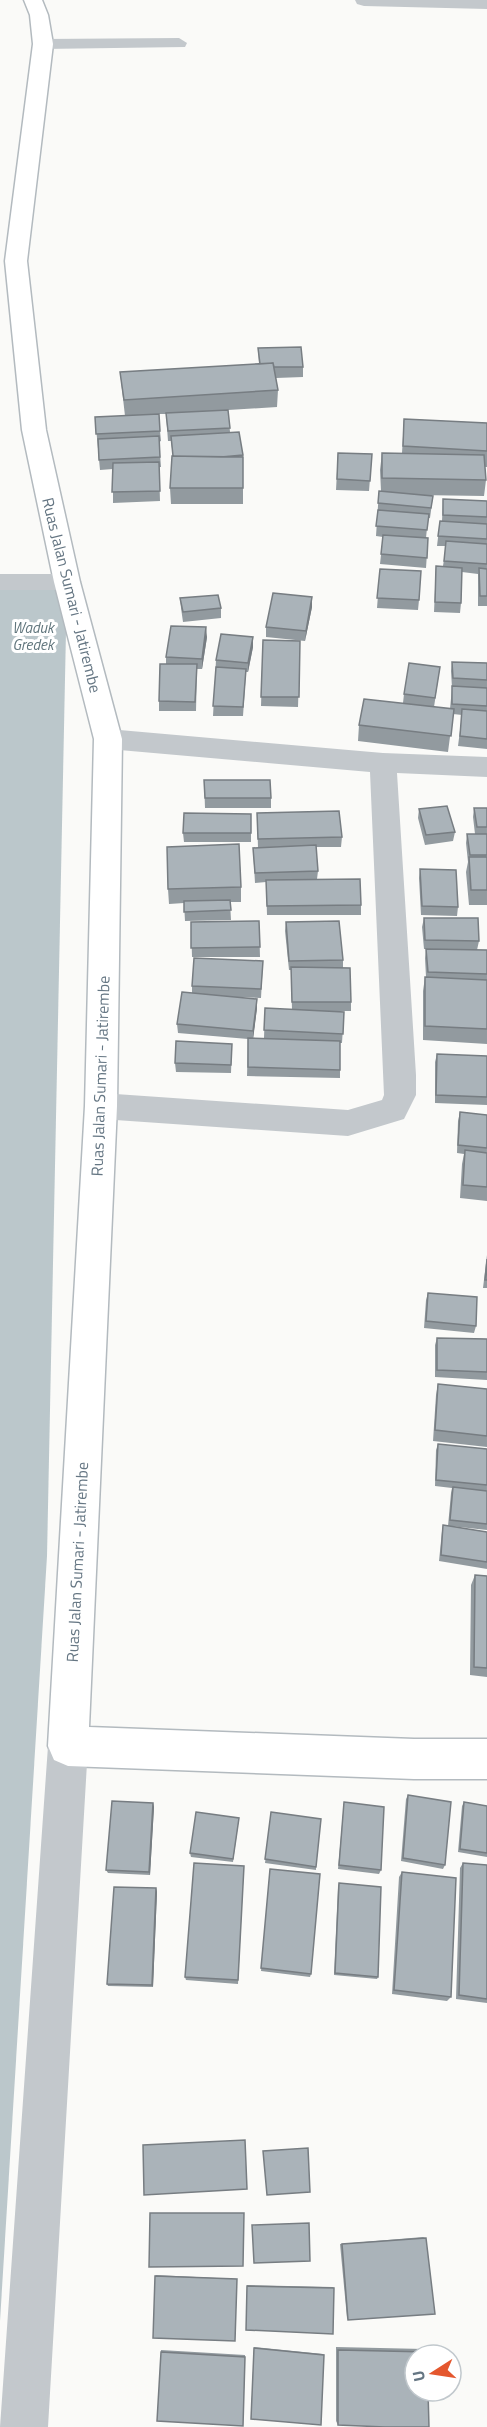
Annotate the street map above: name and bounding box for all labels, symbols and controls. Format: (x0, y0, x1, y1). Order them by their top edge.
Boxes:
street label: Ruas Jalan Sumari - Jatirembe (36, 495, 108, 695)
water label: Waduk Gredek (12, 616, 56, 656)
street label: Ruas Jalan Sumari - Jatirembe (85, 975, 115, 1177)
street label: Ruas Jalan Sumari - Jatirembe (60, 1461, 94, 1663)
north arrow (403, 2343, 463, 2403)
text: U (406, 2369, 431, 2384)

